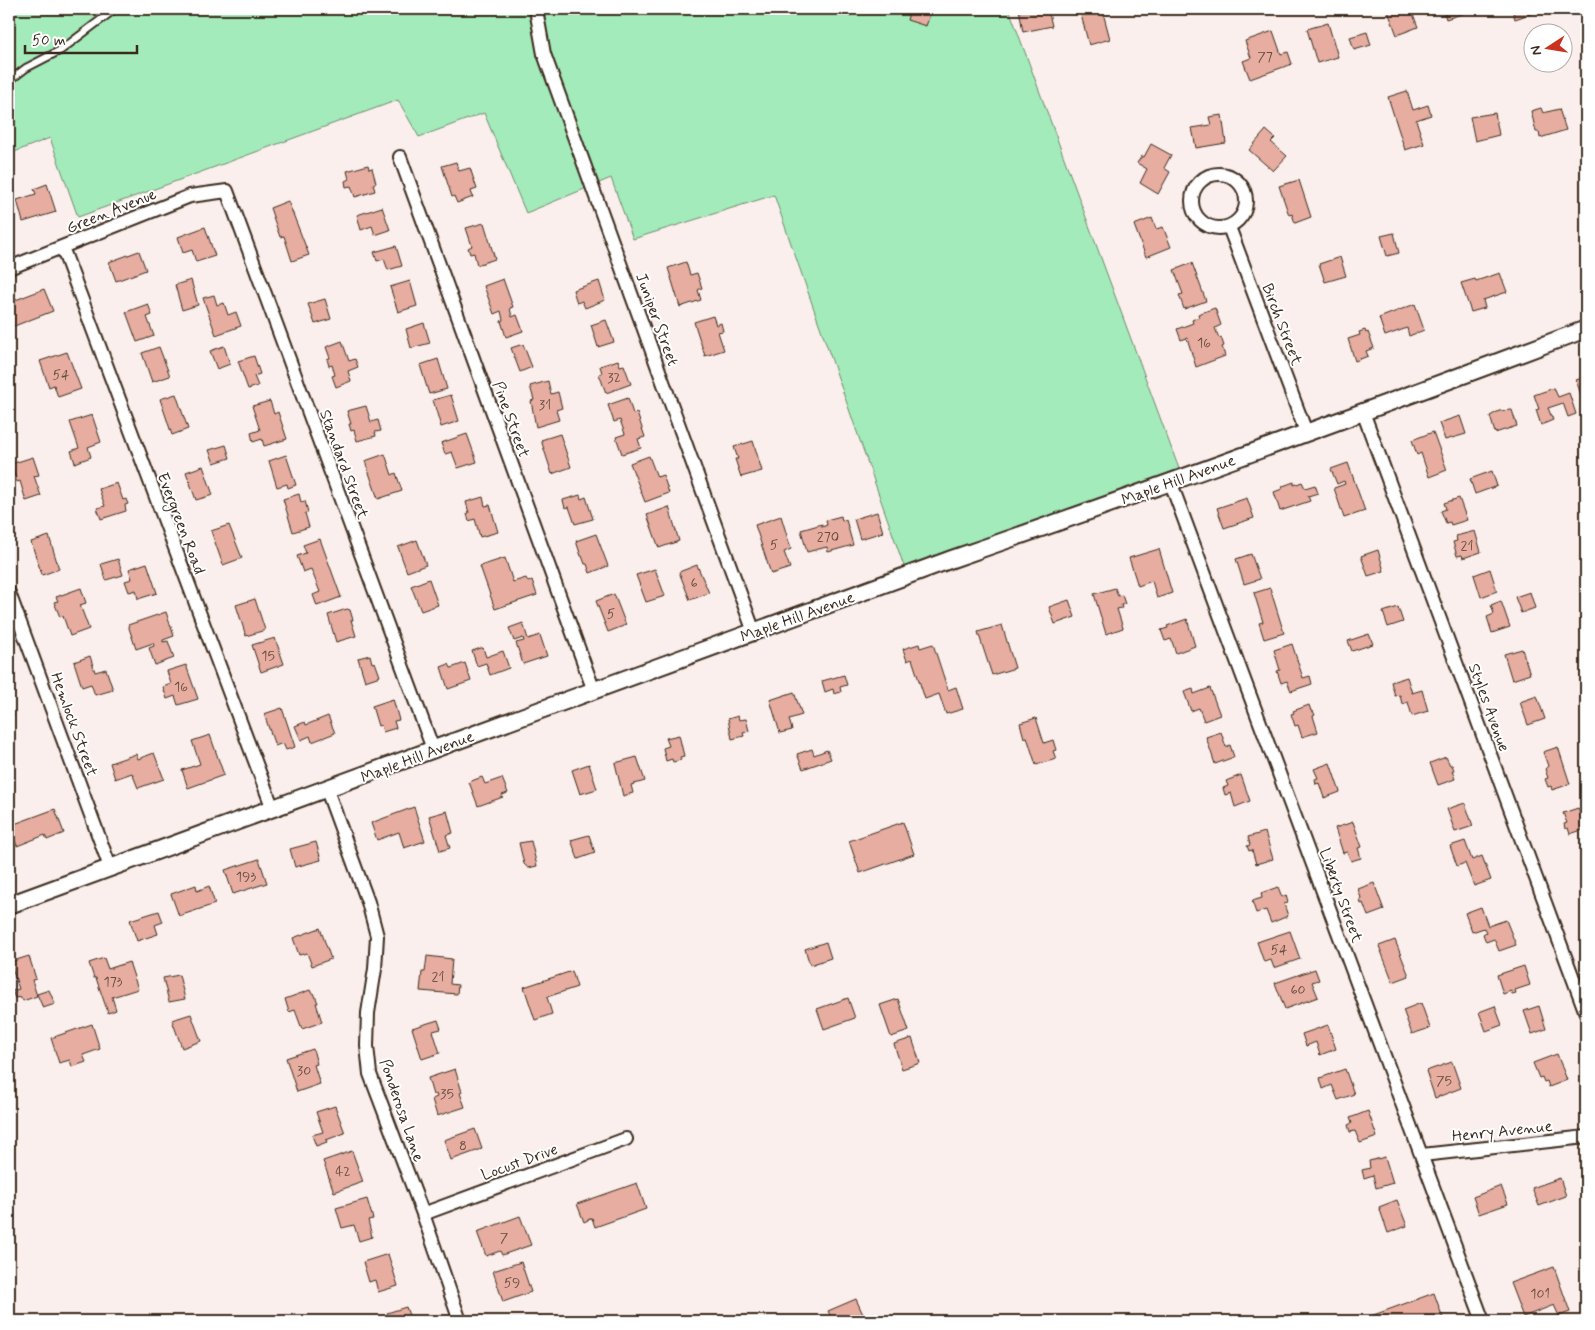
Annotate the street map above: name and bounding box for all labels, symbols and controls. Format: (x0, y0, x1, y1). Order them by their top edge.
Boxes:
scale bar (25, 22, 138, 54)
north arrow (1522, 22, 1572, 72)
text: 50 m (32, 31, 66, 51)
text: N (1526, 44, 1546, 57)
house number: 77 (1257, 48, 1273, 66)
street label: Green Avenue (63, 184, 160, 239)
street label: Juniper Street (630, 270, 683, 369)
street label: Birch Street (1256, 281, 1307, 369)
house number: 16 (1197, 334, 1211, 352)
house number: 54 (53, 366, 70, 384)
house number: 32 (607, 369, 621, 387)
street label: Pine Street (487, 378, 534, 461)
house number: 31 (539, 396, 551, 414)
street label: Standard Street (314, 407, 373, 523)
street label: Maple Hill Avenue (1119, 450, 1239, 511)
street label: Evergreen Road (151, 470, 210, 578)
house number: 270 (817, 528, 839, 546)
house number: 5 (770, 536, 778, 554)
house number: 21 (1461, 537, 1473, 555)
house number: 6 (690, 574, 698, 592)
street label: Maple Hill Avenue (738, 587, 858, 648)
house number: 5 (607, 605, 615, 623)
house number: 15 (261, 647, 275, 665)
street label: Styles Avenue (1463, 661, 1514, 755)
street label: Hemlock Street (45, 670, 102, 780)
house number: 16 (174, 678, 188, 696)
street label: Maple Hill Avenue (358, 726, 477, 789)
street label: Liberty Street (1314, 845, 1368, 946)
house number: 193 (236, 868, 256, 886)
house number: 54 (1271, 941, 1288, 959)
house number: 21 (432, 968, 444, 986)
house number: 173 (103, 973, 123, 991)
house number: 60 (1290, 981, 1306, 999)
street label: Ponderosa Lane (374, 1056, 429, 1165)
house number: 30 (297, 1062, 311, 1080)
house number: 75 (1436, 1072, 1452, 1090)
house number: 35 (440, 1085, 454, 1103)
street label: Henry Avenue (1451, 1116, 1554, 1147)
house number: 8 (459, 1137, 467, 1155)
street label: Locust Drive (478, 1139, 561, 1186)
house number: 42 (335, 1163, 351, 1181)
house number: 7 (500, 1229, 509, 1247)
house number: 59 (504, 1274, 520, 1292)
house number: 101 (1530, 1285, 1550, 1303)

